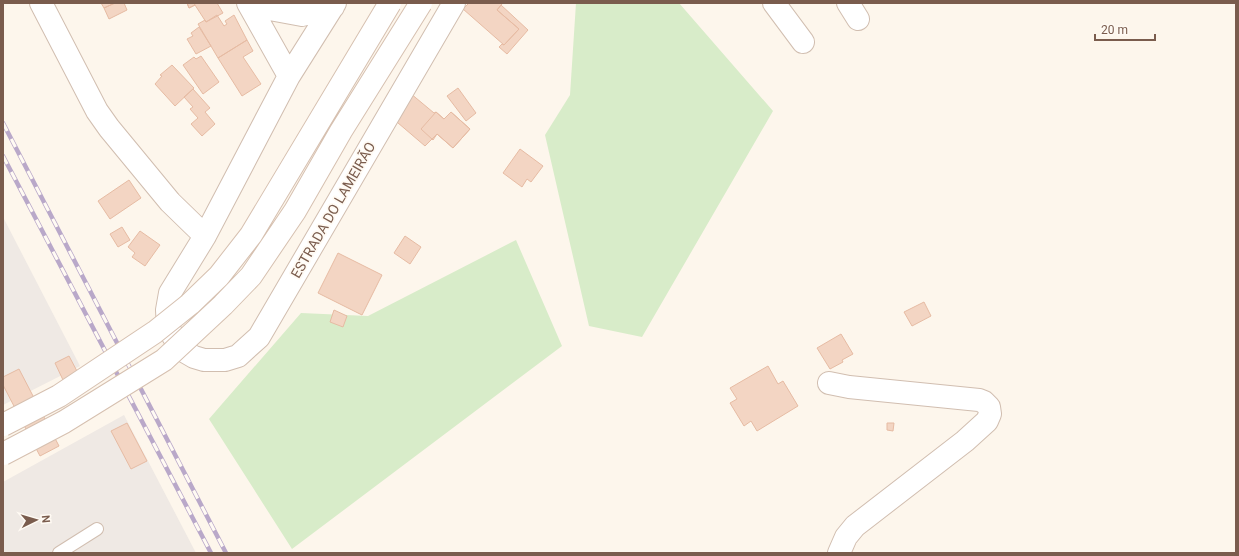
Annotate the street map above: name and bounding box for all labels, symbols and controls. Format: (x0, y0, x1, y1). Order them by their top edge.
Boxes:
scale bar (1095, 16, 1155, 42)
text: 20 m (1101, 23, 1128, 37)
street label: ESTRADA DO LAMEIRÃO (287, 139, 379, 281)
north arrow (16, 500, 56, 540)
text: N (39, 515, 52, 524)

